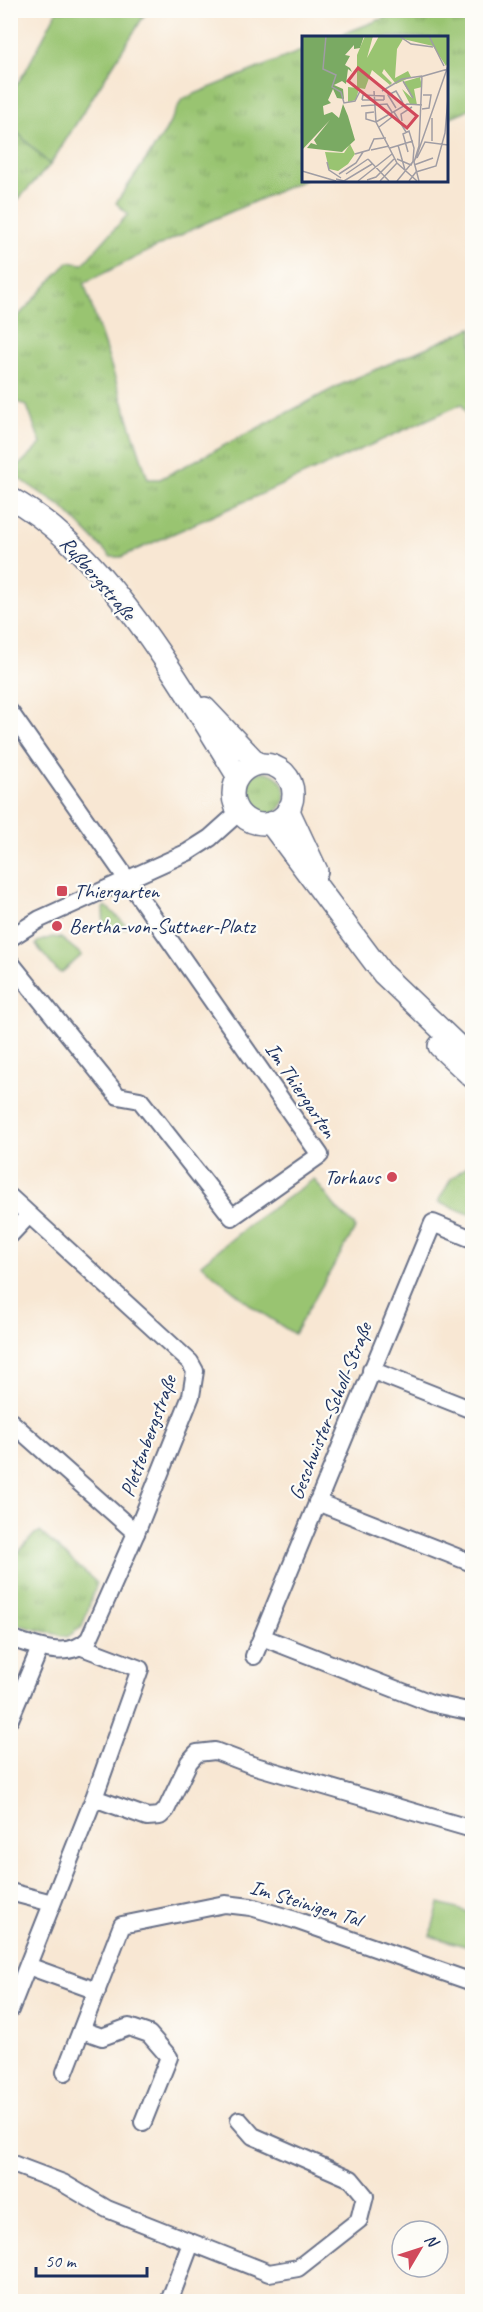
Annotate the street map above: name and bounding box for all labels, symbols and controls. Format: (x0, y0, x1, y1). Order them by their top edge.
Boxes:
inset map (302, 36, 447, 182)
street label: Rußbergstraße (54, 531, 143, 627)
place label: Thiergarten (74, 878, 160, 904)
marker: Thiergarten (55, 884, 69, 898)
place label: Bertha-von-Suttner-Platz (69, 913, 256, 939)
marker: Bertha-von-Suttner-Platz (50, 919, 64, 933)
street label: Im Thiergarten (260, 1037, 343, 1143)
place label: Torhaus (324, 1164, 382, 1190)
marker: Torhaus (385, 1170, 399, 1184)
street label: Geschwister-Scholl-Straße (283, 1317, 378, 1503)
street label: Plettenbergstraße (114, 1370, 183, 1500)
street label: Im Steinigen Tal (247, 1874, 368, 1933)
north arrow (390, 2219, 450, 2279)
text: N (420, 2230, 444, 2253)
scale bar (36, 2240, 147, 2278)
text: 50 m (45, 2250, 78, 2272)

